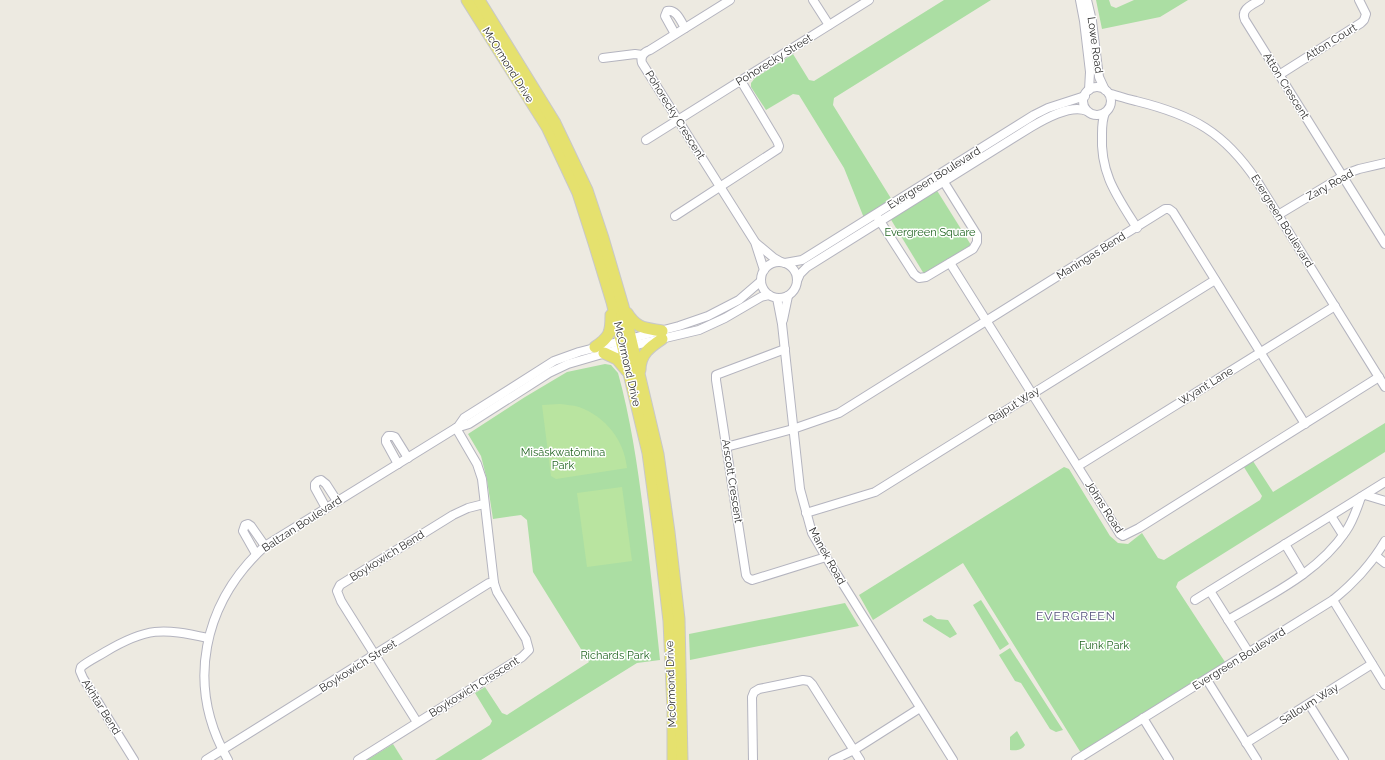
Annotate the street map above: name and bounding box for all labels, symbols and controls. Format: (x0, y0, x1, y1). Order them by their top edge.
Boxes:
street label: Lowe Road (1085, 16, 1105, 74)
street label: Atton Court (1303, 21, 1359, 63)
street label: McOrmond Drive (480, 25, 537, 106)
street label: Pohorecky Street (734, 31, 815, 89)
street label: Atton Crescent (1260, 50, 1312, 122)
street label: Pohorecky Crescent (642, 68, 708, 162)
street label: Evergreen Boulevard (885, 144, 983, 212)
street label: Zary Road (1304, 167, 1356, 203)
street label: Evergreen Boulevard (1248, 172, 1316, 270)
park label: Evergreen Square (884, 226, 976, 239)
street label: Maningas Bend (1054, 230, 1128, 282)
street label: McOrmond Drive (611, 320, 643, 408)
street label: Wyant Lane (1177, 364, 1236, 408)
street label: Rajput Way (986, 384, 1042, 426)
street label: Arscott Crescent (719, 438, 745, 524)
park label: Misâskwatômina Park (521, 446, 605, 472)
street label: Johns Road (1082, 479, 1126, 535)
street label: Baltzan Boulevard (260, 493, 344, 555)
street label: Manek Road (806, 525, 848, 587)
street label: Boykowich Bend (347, 528, 427, 584)
district label: EVERGREEN (1036, 609, 1116, 623)
street label: Evergreen Boulevard (1190, 625, 1288, 693)
street label: Boykowich Street (317, 637, 399, 695)
park label: Funk Park (1079, 639, 1129, 652)
street label: McOrmond Drive (663, 640, 679, 728)
park label: Richards Park (580, 649, 650, 662)
street label: Boykowich Crescent (427, 654, 522, 720)
street label: Akhtar Bend (79, 677, 123, 737)
street label: Salloum Way (1277, 681, 1341, 727)

